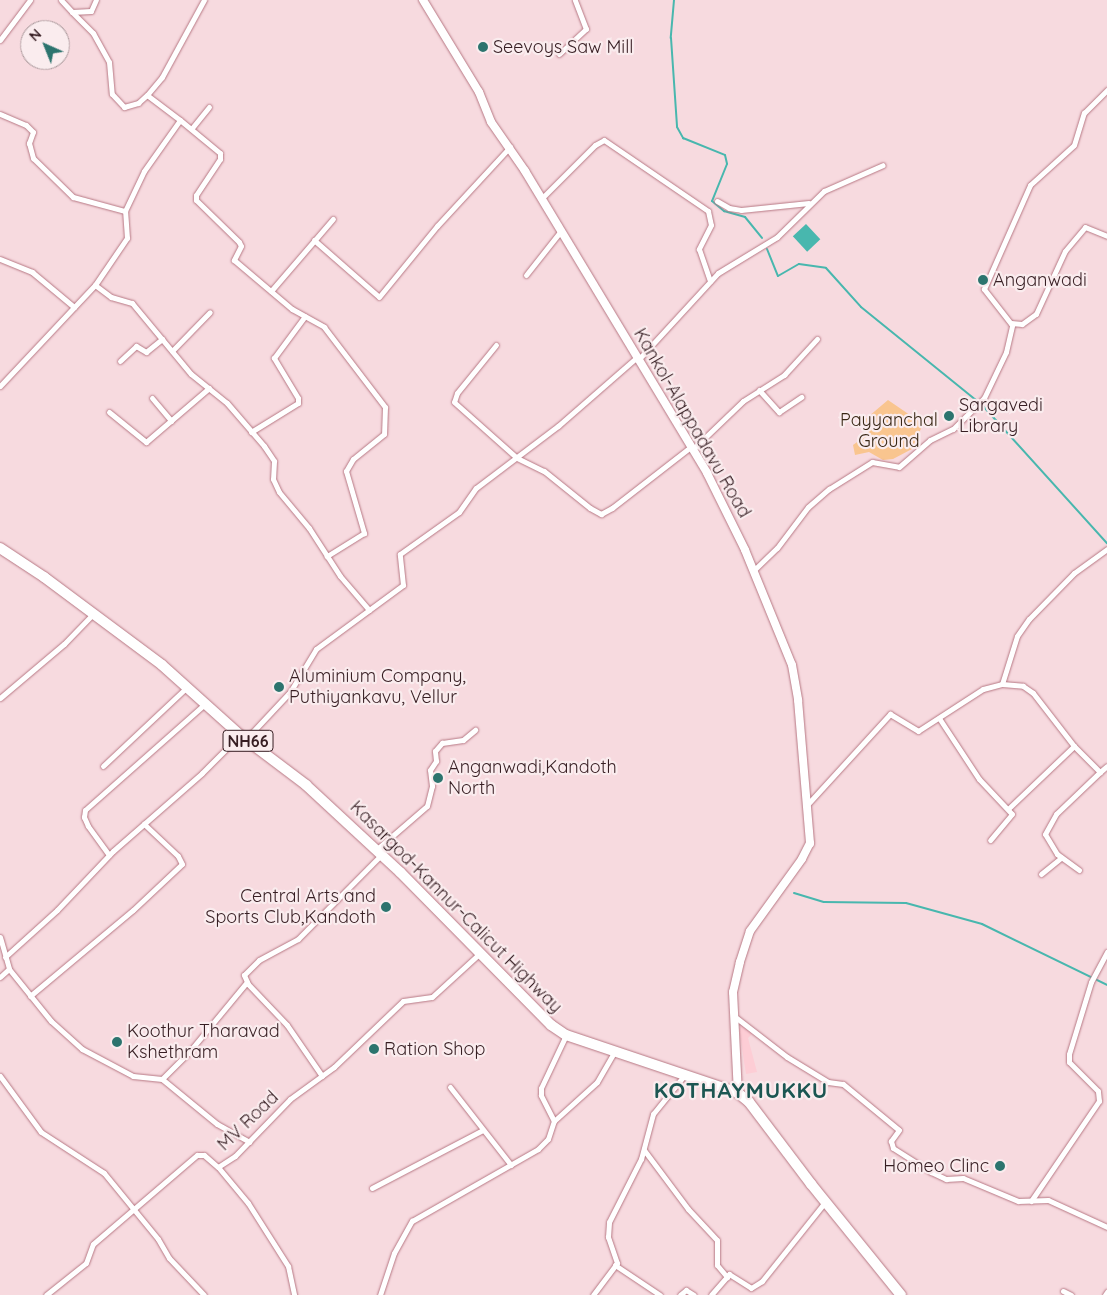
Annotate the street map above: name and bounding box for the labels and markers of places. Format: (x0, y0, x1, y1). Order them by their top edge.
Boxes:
place label: Seevoys Saw Mill (493, 36, 633, 58)
marker: Seevoys Saw Mill (477, 41, 489, 53)
place label: Anganwadi (993, 269, 1087, 291)
marker: Anganwadi (977, 274, 989, 286)
place label: Sargavedi Library (959, 395, 1043, 438)
marker: Sargavedi Library (943, 410, 955, 422)
place label: Aluminium Company, Puthiyankavu, Vellur (289, 666, 466, 709)
marker: Aluminium Company, Puthiyankavu, Vellur (273, 681, 285, 693)
place label: Anganwadi,Kandoth North (448, 757, 617, 800)
marker: Anganwadi,Kandoth North (432, 772, 444, 784)
place label: Central Arts and Sports Club,Kandoth (205, 886, 376, 929)
marker: Central Arts and Sports Club,Kandoth (380, 901, 392, 913)
place label: Koothur Tharavad Kshethram (127, 1021, 280, 1064)
marker: Koothur Tharavad Kshethram (111, 1036, 123, 1048)
place label: Ration Shop (384, 1038, 485, 1060)
marker: Ration Shop (368, 1043, 380, 1055)
place label: Homeo Clinc (883, 1155, 989, 1177)
marker: Homeo Clinc (993, 1159, 1007, 1173)

